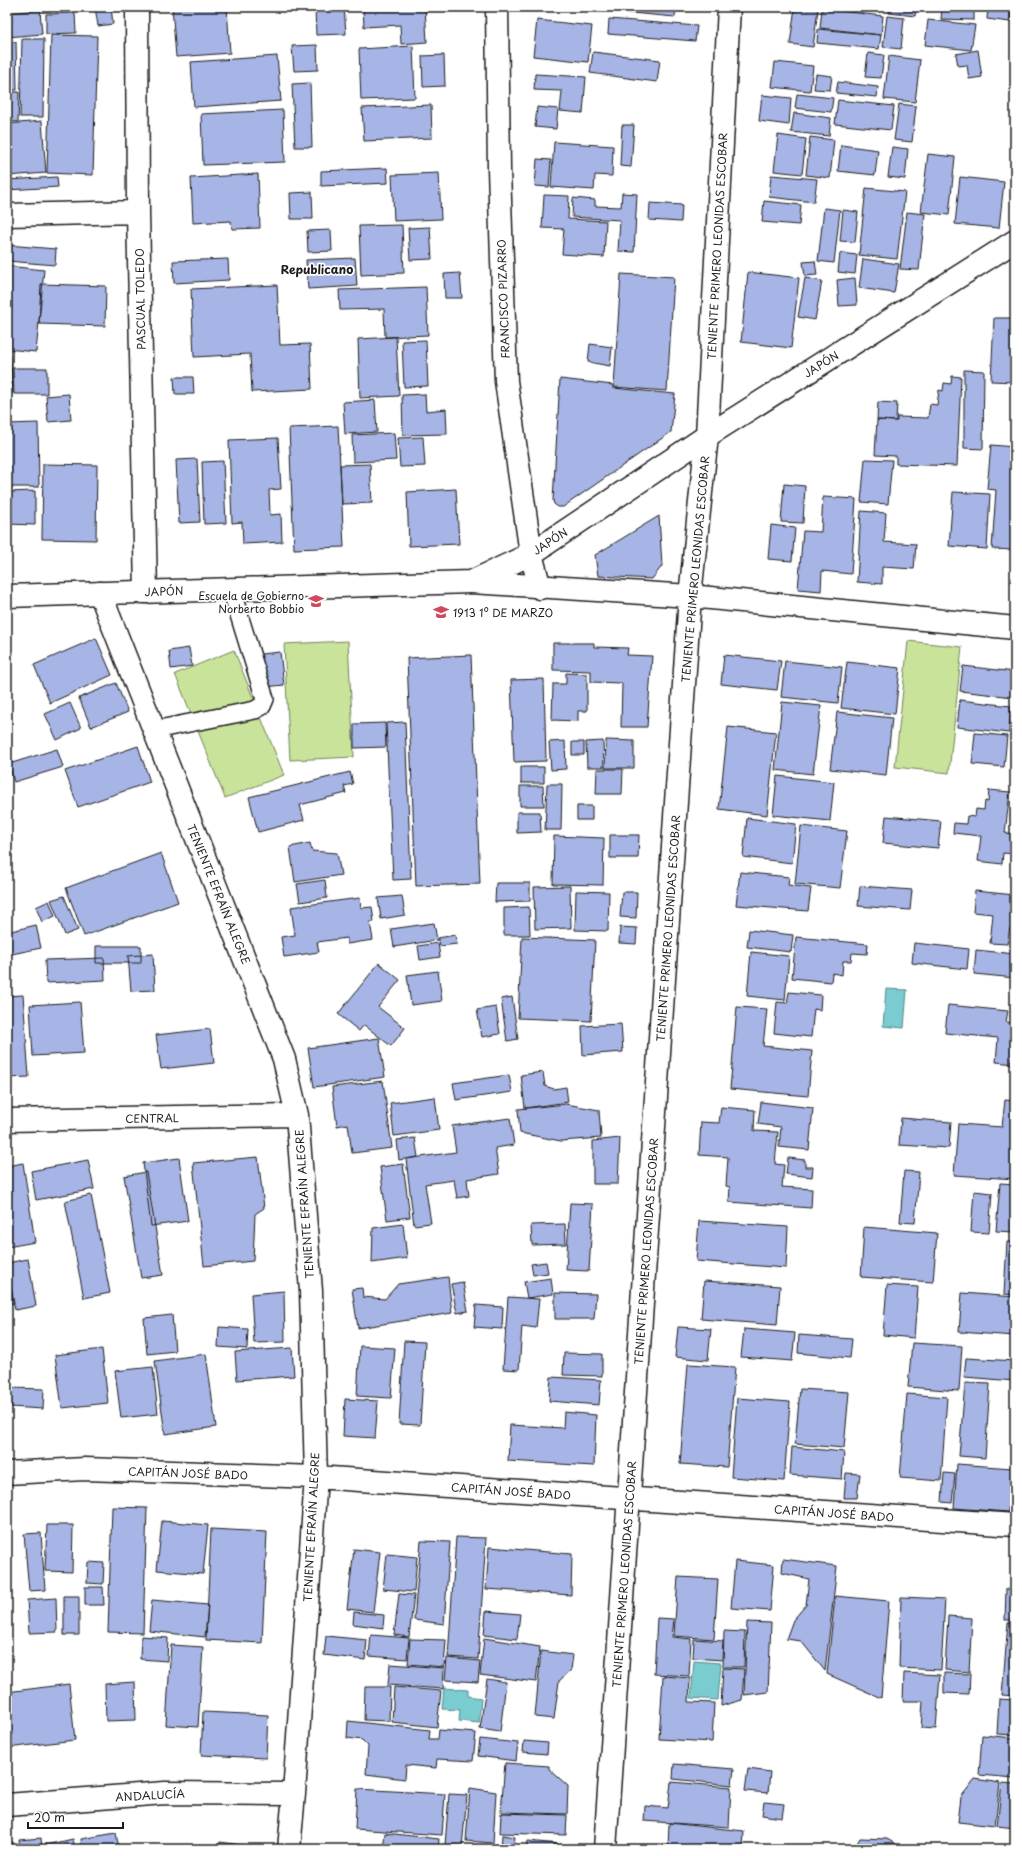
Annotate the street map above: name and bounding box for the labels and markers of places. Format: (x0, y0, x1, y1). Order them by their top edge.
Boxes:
place label: Escuela de Gobierno Norberto Bobbio (198, 587, 304, 617)
school or university icon: Escuela de Gobierno Norberto Bobbio (307, 592, 325, 610)
school or university icon: 1913 1º DE MARZO (432, 603, 450, 621)
place label: 1913 1º DE MARZO (453, 604, 553, 621)

